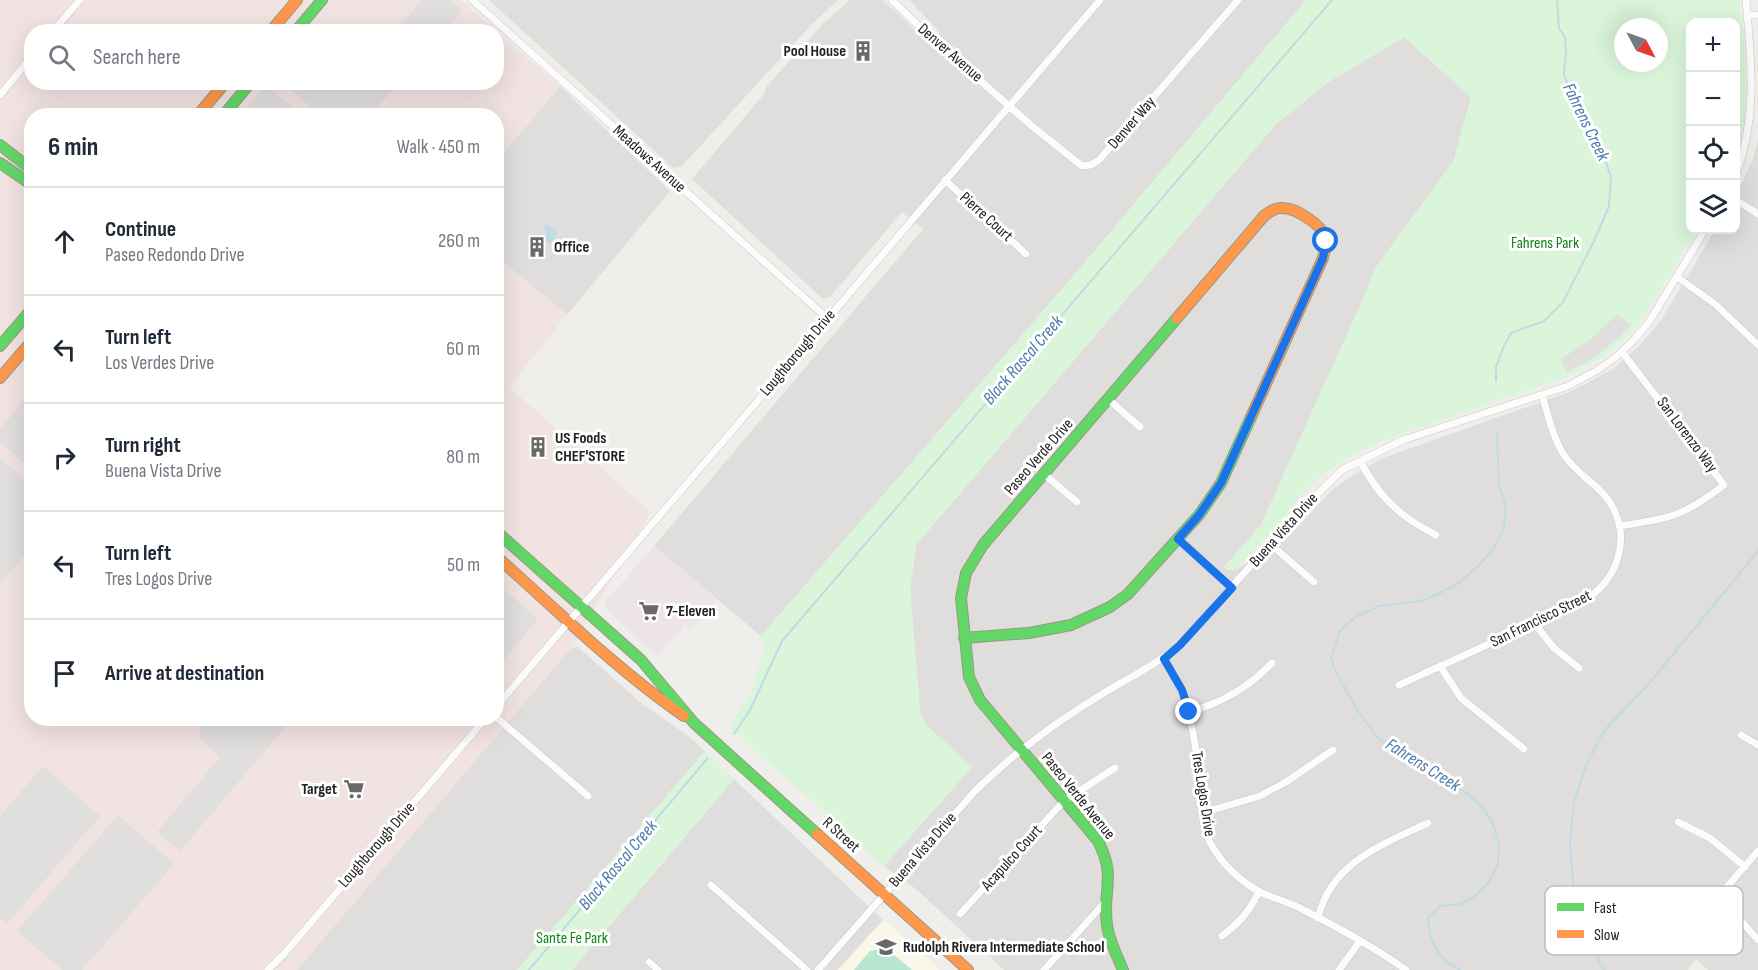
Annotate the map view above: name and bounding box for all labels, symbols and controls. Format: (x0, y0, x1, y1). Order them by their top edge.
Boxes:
north arrow (1614, 18, 1668, 72)
map controls (1686, 18, 1740, 234)
button: + (1686, 18, 1740, 72)
street label: Denver Avenue (914, 20, 986, 86)
search box (24, 24, 504, 90)
building icon: Pool House (851, 39, 875, 63)
icon: search (45, 41, 78, 74)
place label: Pool House (784, 42, 846, 61)
text: Search here (93, 44, 180, 71)
button: − (1686, 72, 1740, 126)
water label: Fahrens Creek (1558, 80, 1614, 165)
street label: Denver Way (1104, 93, 1160, 153)
street label: Meadows Avenue (609, 121, 689, 197)
button: locate (1686, 126, 1740, 180)
text: 6 min (48, 132, 98, 163)
text: Walk · 450 m (397, 135, 480, 159)
button: layers (1686, 180, 1740, 234)
street label: Pierre Court (956, 188, 1016, 246)
text: Continue (105, 216, 176, 243)
icon: ahead (48, 225, 81, 258)
route start (1312, 227, 1338, 253)
text: 260 m (438, 229, 480, 253)
park label: Fahrens Park (1511, 234, 1579, 253)
building icon: Office (525, 235, 549, 259)
place label: Office (554, 238, 590, 257)
text: Paseo Redondo Drive (105, 243, 245, 267)
street label: Loughborough Drive (756, 306, 840, 400)
water label: Black Rascal Creek (979, 310, 1068, 409)
text: Turn left (105, 324, 171, 351)
icon: left (48, 333, 81, 366)
text: 60 m (446, 337, 480, 361)
text: Los Verdes Drive (105, 351, 214, 375)
street label: San Lorenzo Way (1653, 394, 1721, 476)
street label: Paseo Verde Drive (1001, 415, 1077, 499)
place label: US Foods CHEF'STORE (555, 429, 625, 466)
text: Turn right (105, 432, 181, 459)
building icon: US Foods CHEF'STORE (526, 435, 550, 459)
icon: right (48, 441, 81, 474)
text: 80 m (446, 445, 480, 469)
text: Buena Vista Drive (105, 459, 221, 483)
street label: Buena Vista Drive (1246, 489, 1322, 571)
text: Turn left (105, 540, 171, 567)
icon: left (48, 549, 81, 582)
text: 50 m (447, 553, 480, 577)
text: Tres Logos Drive (105, 567, 212, 591)
street label: San Francisco Street (1487, 586, 1595, 652)
supermarket icon: 7-Eleven (637, 599, 661, 623)
place label: 7-Eleven (666, 602, 716, 621)
icon: arrive (48, 657, 81, 690)
text: Arrive at destination (105, 660, 264, 687)
route end (1175, 698, 1201, 724)
water label: Fahrens Creek (1382, 734, 1465, 797)
street label: Paseo Verde Avenue (1037, 749, 1119, 843)
street label: Tres Logos Drive (1187, 750, 1219, 838)
supermarket icon: Target (342, 777, 366, 801)
place label: Target (301, 780, 337, 799)
street label: Loughborough Drive (335, 798, 419, 892)
street label: Buena Vista Drive (885, 809, 961, 891)
street label: R Street (818, 813, 864, 857)
water label: Black Rascal Creek (574, 815, 663, 914)
street label: Acapulco Court (977, 821, 1047, 896)
legend (1545, 886, 1743, 955)
text: Fast (1594, 899, 1617, 918)
text: Slow (1594, 926, 1619, 945)
park label: Sante Fe Park (536, 929, 608, 948)
school or university icon: Rudolph Rivera Intermediate School (874, 935, 898, 959)
place label: Rudolph Rivera Intermediate School (903, 938, 1105, 957)

